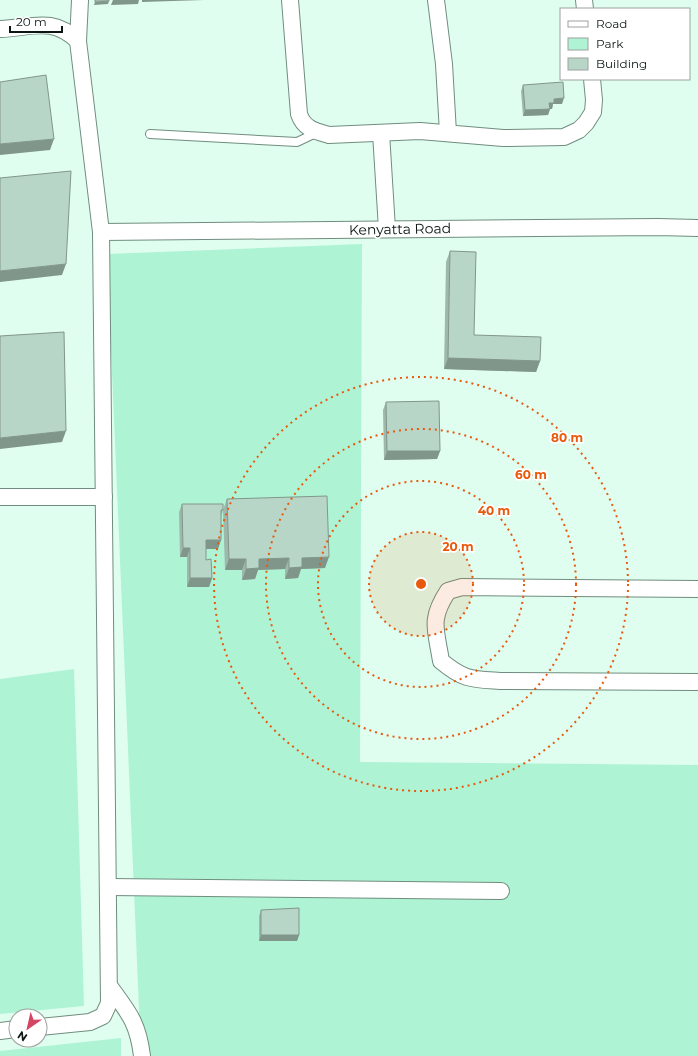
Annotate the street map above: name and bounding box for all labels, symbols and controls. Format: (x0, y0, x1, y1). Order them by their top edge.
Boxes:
scale bar (10, 8, 62, 34)
legend (560, 8, 690, 80)
text: 20 m (16, 14, 47, 29)
text: Road (596, 16, 627, 31)
text: Park (596, 36, 624, 51)
text: Building (596, 56, 647, 71)
street label: Kenyatta Road (349, 219, 451, 239)
text: 80 m (551, 430, 583, 445)
text: 60 m (515, 467, 547, 482)
text: 40 m (478, 503, 510, 518)
text: 20 m (442, 539, 474, 554)
centre of rings (414, 577, 428, 591)
north arrow (8, 1008, 48, 1048)
text: N (15, 1028, 30, 1045)

